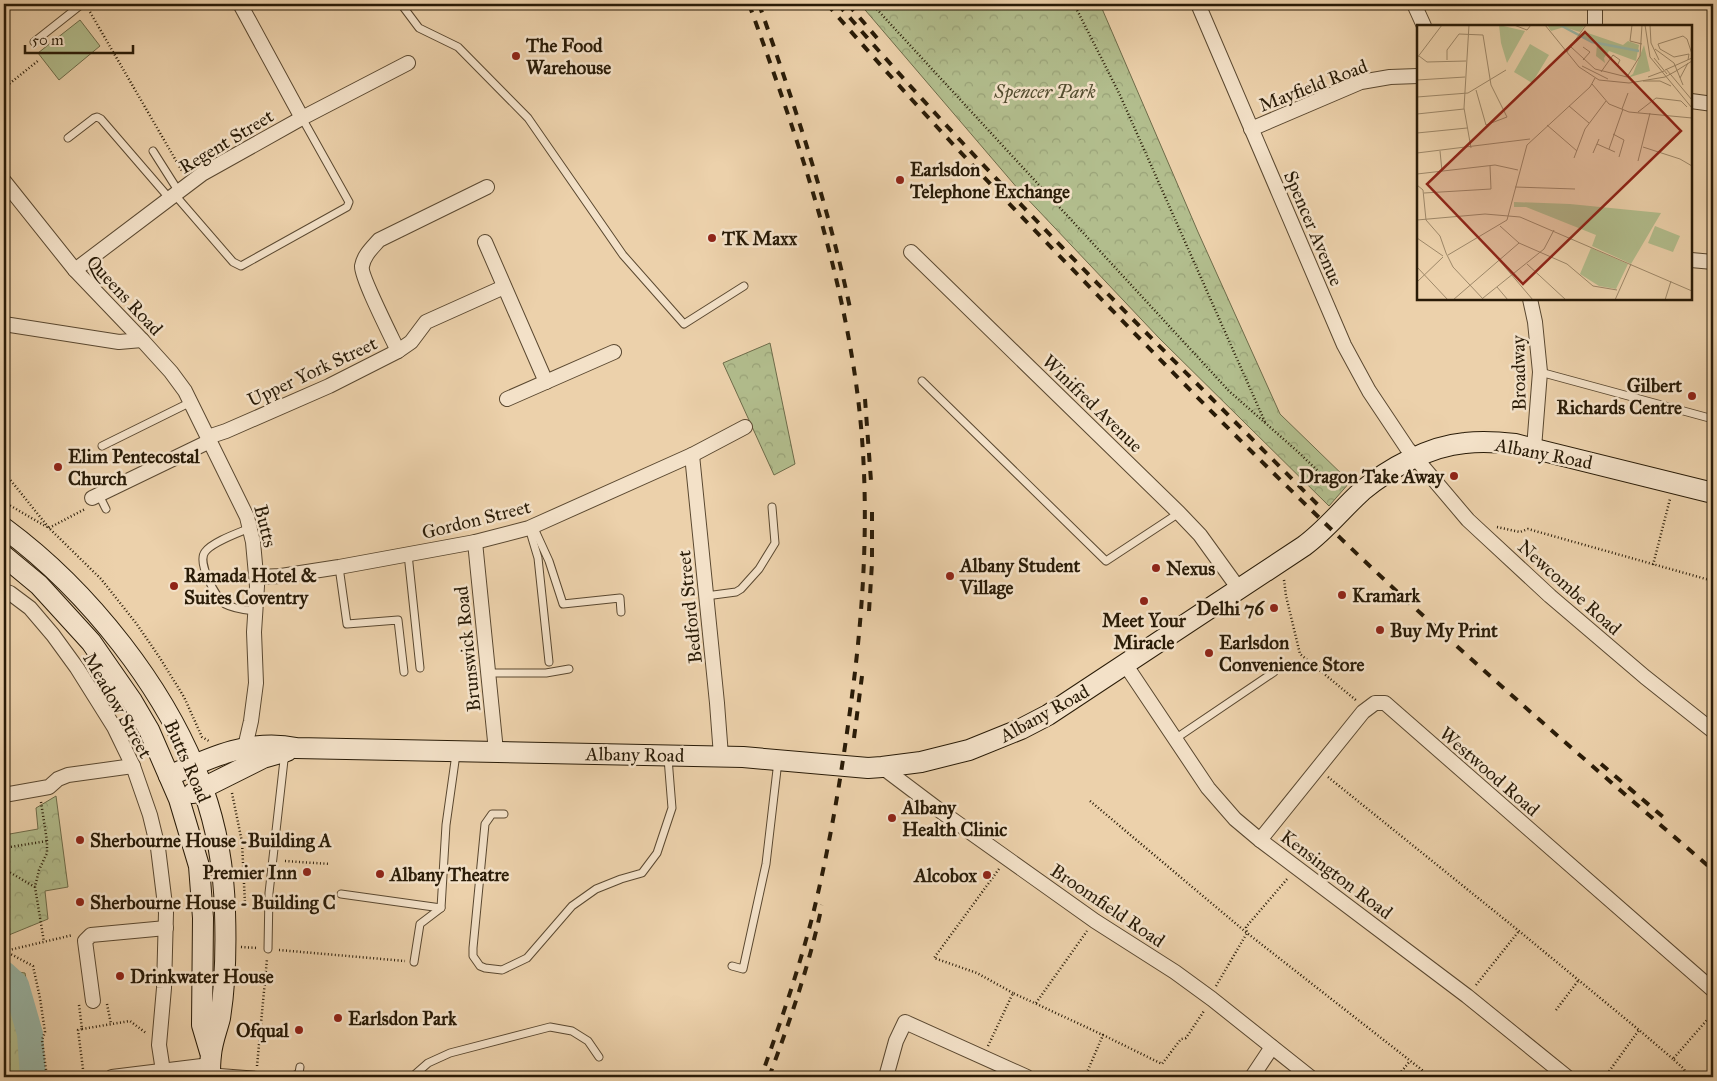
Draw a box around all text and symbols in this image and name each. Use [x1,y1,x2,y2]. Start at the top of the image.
scale bar [25,22,132,54]
inset map [1417,25,1692,300]
text: 50 m [32,31,64,49]
place label: The Food Warehouse [525,34,611,79]
marker: The Food Warehouse [510,50,522,62]
street label: Mayfield Road [1256,54,1371,117]
park label: Spencer Park [993,80,1096,104]
street label: Regent Street [175,104,278,179]
place label: Earlsdon Telephone Exchange [909,158,1070,204]
street label: Spencer Avenue [1279,167,1348,289]
marker: Earlsdon Telephone Exchange [894,174,906,186]
place label: TK Maxx [721,227,798,250]
marker: TK Maxx [706,232,718,244]
street label: Queens Road [82,251,168,341]
street label: Upper York Street [244,331,381,412]
street label: Broadway [1506,334,1531,411]
street label: Winifred Avenue [1038,350,1148,457]
place label: Gilbert Richards Centre [1557,374,1682,419]
marker: Gilbert Richards Centre [1686,390,1698,402]
street label: Albany Road [1492,433,1595,474]
place label: Elim Pentecostal Church [68,445,201,490]
marker: Elim Pentecostal Church [52,461,64,473]
place label: Dragon Take Away [1299,465,1445,489]
marker: Dragon Take Away [1448,470,1460,482]
street label: Gordon Street [419,495,533,544]
street label: Butts [249,502,282,550]
street label: Newcombe Road [1513,535,1626,640]
street label: Bedford Street [672,549,707,665]
place label: Albany Student Village [958,554,1081,600]
place label: Nexus [1166,557,1215,580]
marker: Nexus [1150,562,1162,574]
place label: Ramada Hotel & Suites Coventry [184,564,317,610]
marker: Albany Student Village [944,570,956,582]
marker: Ramada Hotel & Suites Coventry [168,580,180,592]
place label: Kramark [1352,584,1422,607]
street label: Brunswick Road [449,585,486,713]
marker: Kramark [1336,589,1348,601]
marker: Meet Your Miracle [1138,595,1150,607]
place label: Delhi 76 [1196,597,1265,620]
marker: Delhi 76 [1268,602,1280,614]
place label: Meet Your Miracle [1102,609,1187,654]
place label: Buy My Print [1390,619,1498,643]
marker: Buy My Print [1374,624,1386,636]
place label: Earlsdon Convenience Store [1219,631,1364,676]
marker: Earlsdon Convenience Store [1203,647,1215,659]
street label: Meadow Street [78,648,157,762]
street label: Albany Road [995,679,1093,748]
street label: Butts Road [159,716,216,806]
street label: Westwood Road [1435,722,1545,821]
street label: Albany Road [584,742,685,767]
place label: Albany Health Clinic [900,796,1007,841]
marker: Albany Health Clinic [886,812,898,824]
street label: Kensington Road [1276,825,1398,925]
place label: Sherbourne House -Building A [90,829,332,853]
marker: Sherbourne House -Building A [74,834,86,846]
street label: Broomfield Road [1046,859,1170,952]
place label: Premier Inn [202,861,298,884]
place label: Albany Theatre [388,863,509,887]
place label: Alcobox [912,864,978,887]
marker: Premier Inn [301,866,313,878]
marker: Albany Theatre [374,868,386,880]
marker: Alcobox [981,869,993,881]
place label: Sherbourne House - Building C [90,891,336,915]
marker: Sherbourne House - Building C [74,896,86,908]
place label: Drinkwater House [130,965,274,988]
marker: Drinkwater House [114,970,126,982]
place label: Earlsdon Park [348,1007,458,1030]
marker: Earlsdon Park [332,1012,344,1024]
place label: Ofqual [236,1019,290,1043]
marker: Ofqual [293,1024,305,1036]

